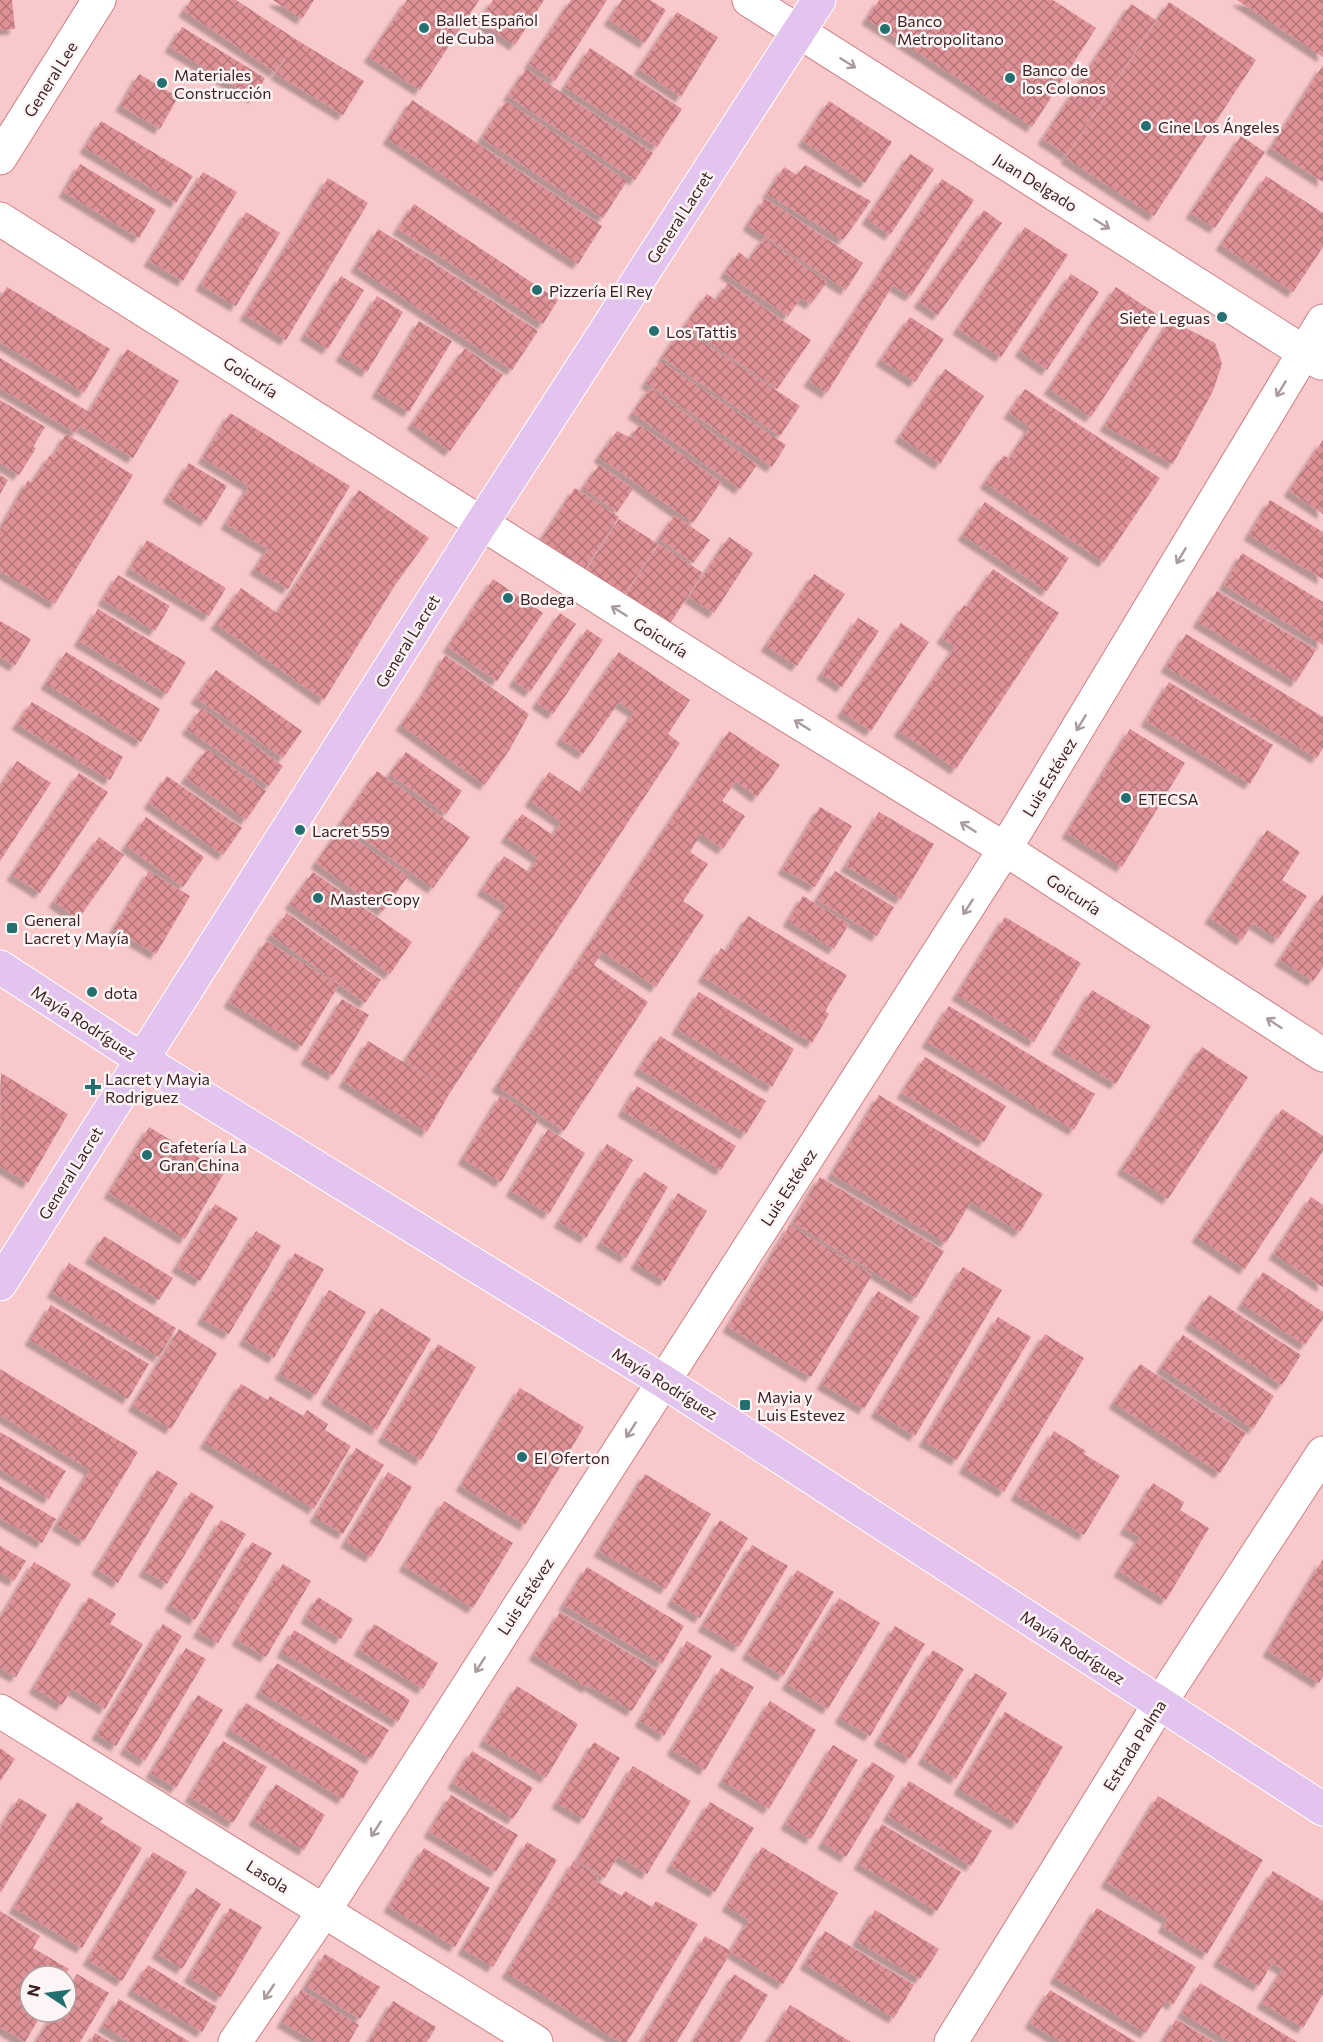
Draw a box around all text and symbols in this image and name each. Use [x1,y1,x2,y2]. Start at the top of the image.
place label: Ballet Español de Cuba [436,10,538,47]
place label: Banco Metropolitano [897,11,1004,48]
marker: Ballet Español de Cuba [417,21,431,35]
marker: Banco Metropolitano [878,22,892,36]
street label: General Lee [19,38,81,120]
one-way arrow [839,58,856,70]
place label: Banco de los Colonos [1022,60,1106,97]
place label: Materiales Construcción [174,65,271,102]
marker: Banco de los Colonos [1003,71,1017,85]
marker: Materiales Construcción [155,76,169,90]
place label: Cine Los Ángeles [1158,117,1280,136]
marker: Cine Los Ángeles [1139,119,1153,133]
street label: Juan Delgado [991,149,1081,215]
street label: General Lacret [642,167,716,267]
one-way arrow [1093,217,1110,230]
place label: Pizzería El Rey [549,281,653,300]
marker: Pizzería El Rey [530,283,544,297]
place label: Siete Leguas [1119,308,1210,327]
marker: Siete Leguas [1215,310,1229,324]
place label: Los Tattis [666,322,737,341]
marker: Los Tattis [647,324,661,338]
street label: Goicuría [220,352,282,402]
one-way arrow [1275,380,1287,397]
one-way arrow [1175,547,1187,564]
place label: Bodega [520,589,575,608]
street label: General Lacret [371,591,443,691]
marker: Bodega [501,591,515,605]
one-way arrow [611,604,628,616]
street label: Goicuría [630,613,692,661]
one-way arrow [1074,714,1086,731]
one-way arrow [794,718,811,730]
street label: Luis Estévez [1018,734,1080,820]
place label: ETECSA [1138,789,1199,808]
marker: ETECSA [1119,791,1133,805]
one-way arrow [960,820,977,832]
place label: Lacret 559 [312,821,390,840]
marker: Lacret 559 [293,823,307,837]
street label: Goicuría [1043,869,1105,919]
place label: MasterCopy [330,889,420,908]
marker: MasterCopy [311,891,325,905]
one-way arrow [962,899,974,915]
place label: General Lacret y Mayía [24,910,129,947]
marker: General Lacret y Mayía [5,921,19,935]
street label: Mayía Rodríguez [28,981,140,1063]
place label: dota [104,983,138,1002]
marker: dota [85,985,99,999]
one-way arrow [1266,1017,1283,1029]
place label: Lacret y Mayia Rodriguez [105,1069,210,1106]
marker: Lacret y Mayia Rodriguez [86,1080,100,1094]
street label: General Lacret [34,1123,106,1223]
place label: Cafetería La Gran China [159,1137,247,1174]
street label: Luis Estévez [756,1145,820,1229]
marker: Cafetería La Gran China [140,1148,154,1162]
street label: Mayía Rodríguez [609,1343,721,1423]
place label: Mayia y Luis Estevez [757,1387,845,1424]
marker: Mayia y Luis Estevez [738,1398,752,1412]
one-way arrow [625,1421,637,1438]
place label: El Oferton [534,1448,610,1467]
marker: El Oferton [515,1450,529,1464]
street label: Luis Estévez [493,1554,557,1638]
street label: Mayía Rodríguez [1017,1606,1129,1688]
one-way arrow [474,1656,487,1673]
street label: Estrada Palma [1099,1696,1169,1794]
one-way arrow [369,1820,381,1837]
street label: Lasola [243,1856,293,1896]
north arrow [18,1964,78,2024]
text: N [22,1983,44,1998]
one-way arrow [263,1983,275,2000]

